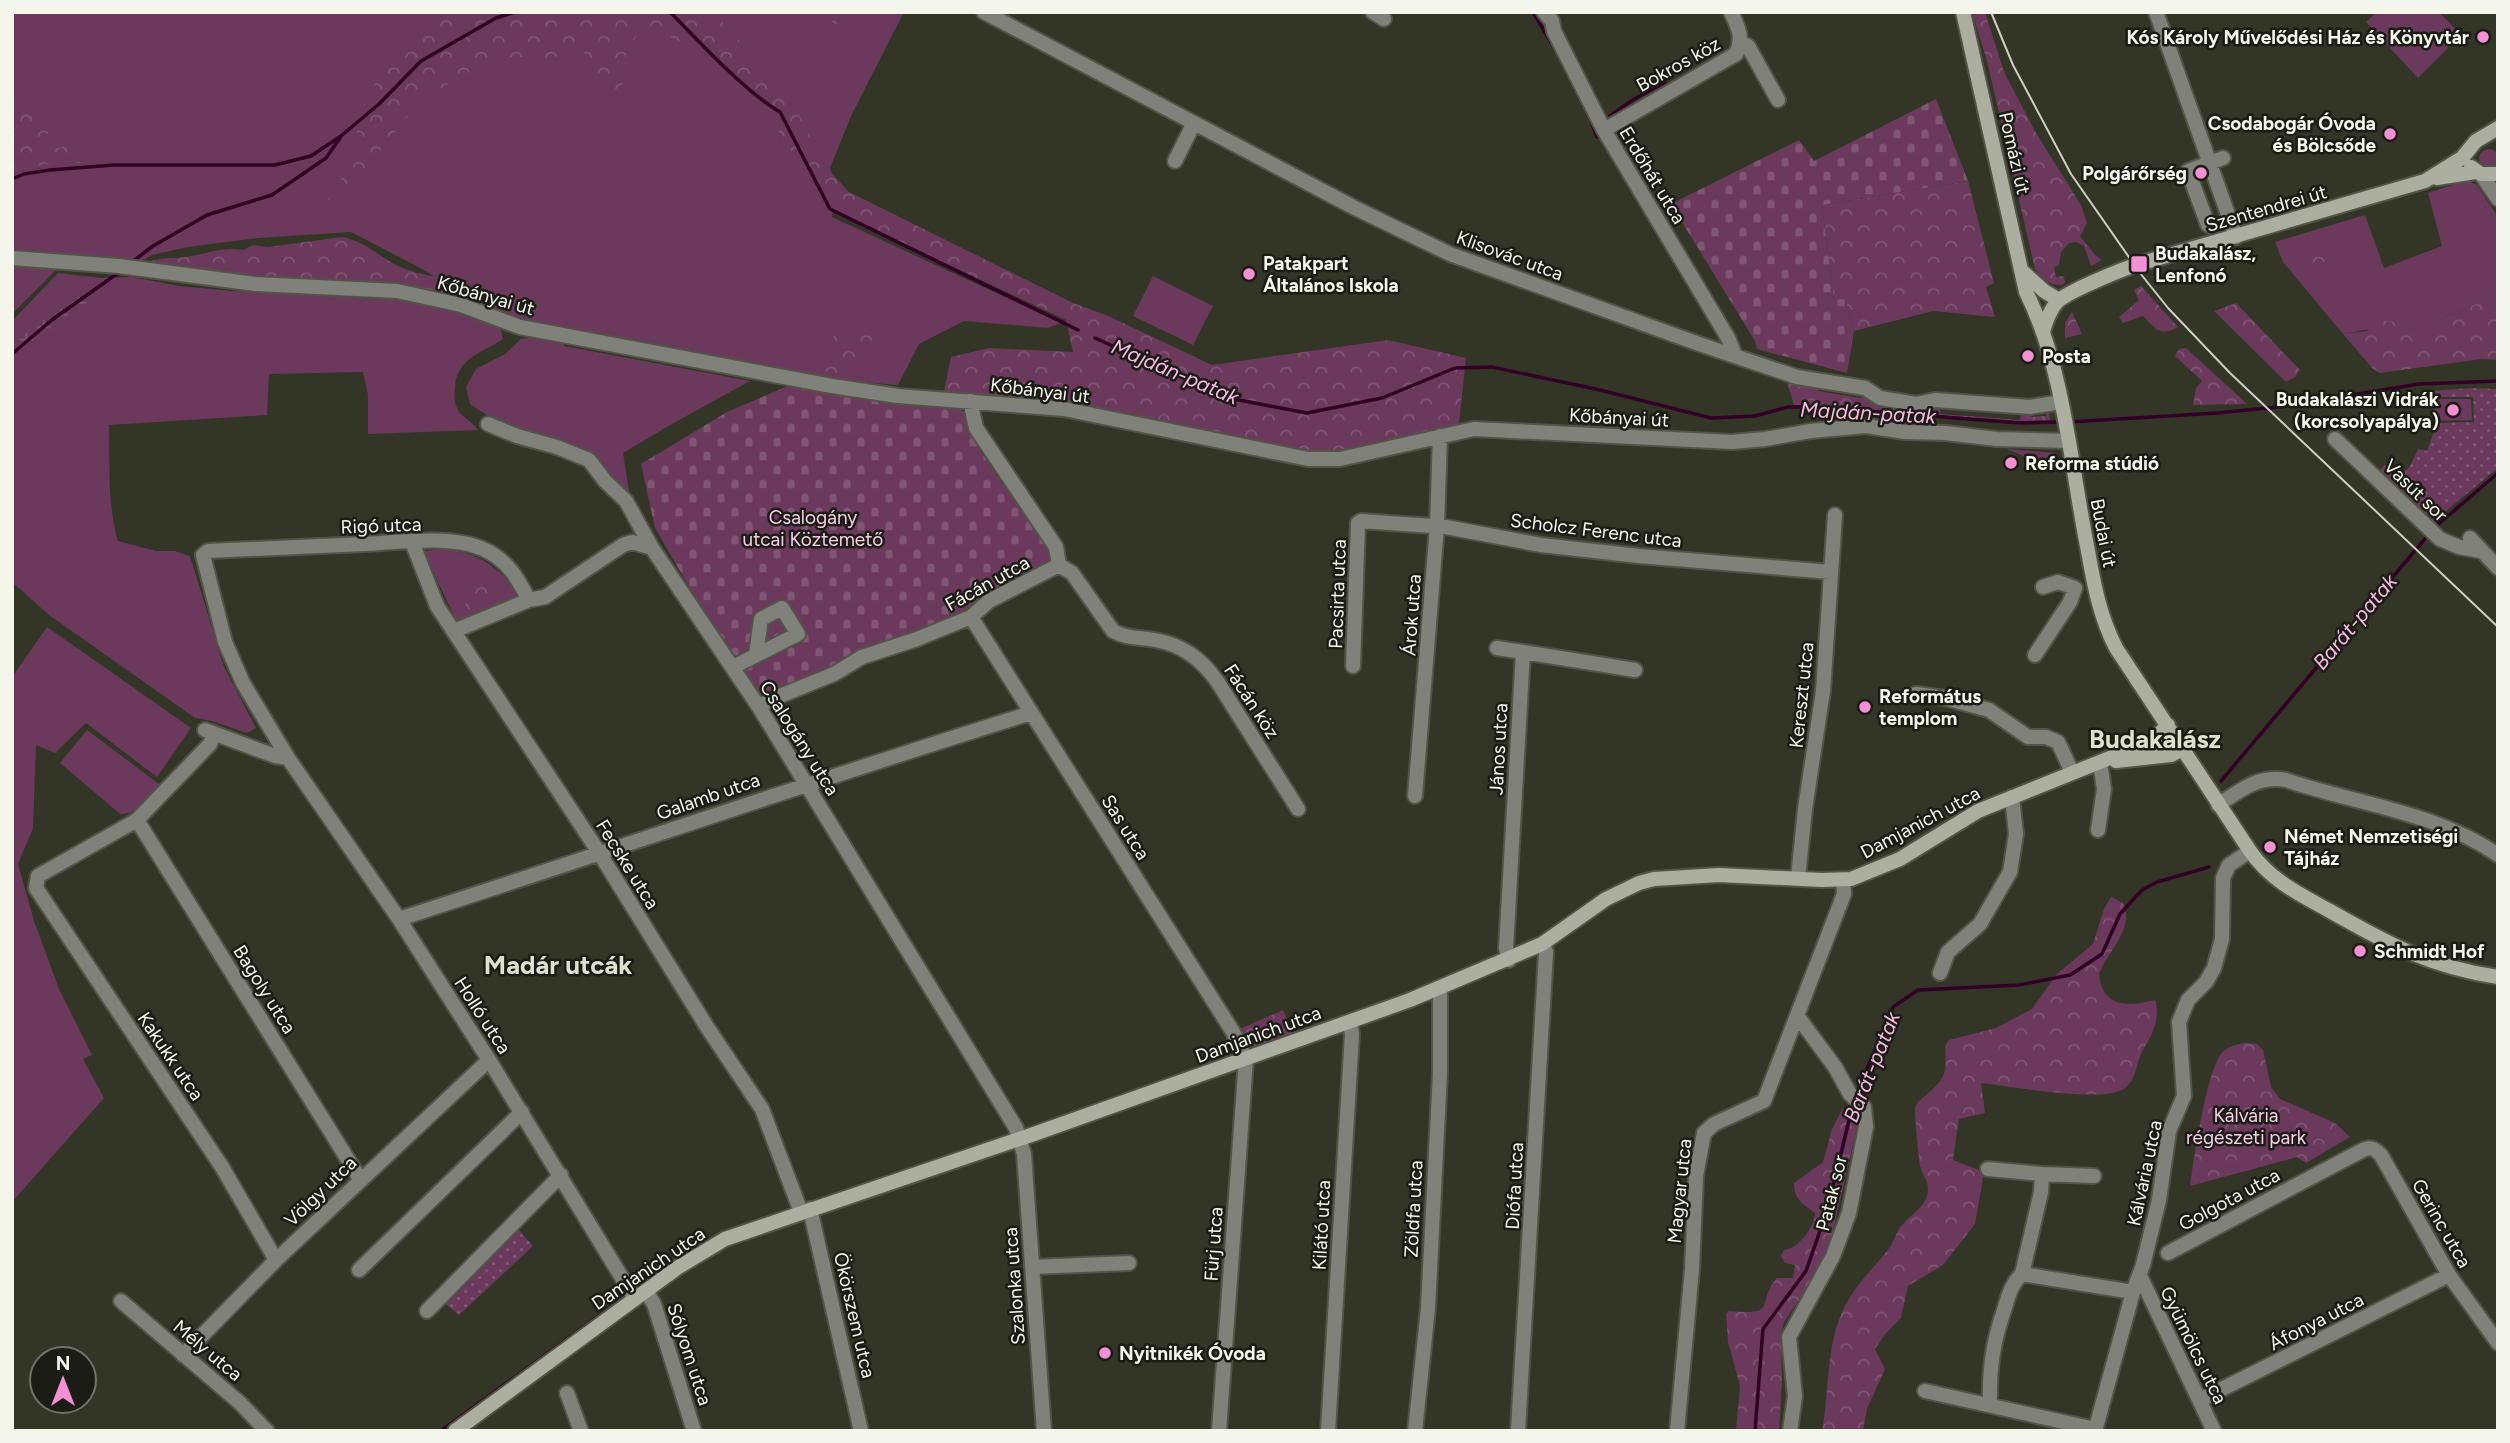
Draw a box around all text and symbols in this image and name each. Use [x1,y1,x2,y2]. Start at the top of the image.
place label: Kós Károly Művelődési Ház és Könyvtár [2127,26,2469,49]
marker: Kós Károly Művelődési Ház és Könyvtár [2475,29,2491,45]
street label: Bokros köz [1632,32,1724,97]
street label: Pomázi út [1994,110,2035,197]
place label: Csodabogár Óvoda és Bölcsőde [2208,112,2376,157]
street label: Erdőhát utca [1614,122,1691,228]
marker: Csodabogár Óvoda és Bölcsőde [2382,126,2398,142]
place label: Polgárőrség [2082,162,2187,185]
marker: Polgárőrség [2193,165,2209,181]
street label: Szentendrei út [2203,180,2329,237]
street label: Klisovác utca [1453,226,1566,285]
place label: Budakalász, Lenfonó [2155,242,2256,287]
place label: Patakpart Általános Iskola [1263,252,1399,297]
marker: Budakalász, Lenfonó [2129,254,2149,274]
marker: Patakpart Általános Iskola [1241,266,1257,282]
street label: Kőbányai út [435,271,537,320]
water label: Majdán-patak [1108,333,1243,410]
place label: Posta [2042,345,2091,368]
marker: Posta [2020,348,2036,364]
street label: Kőbányai út [989,373,1091,408]
place label: Budakalászi Vidrák (korcsolyapálya) [2276,388,2440,433]
water label: Majdán-patak [1799,396,1937,429]
marker: Budakalászi Vidrák (korcsolyapálya) [2445,402,2461,418]
street label: Kőbányai út [1568,403,1670,432]
place label: Reforma stúdió [2025,452,2159,475]
street label: Vasút sor [2379,454,2453,527]
marker: Reforma stúdió [2003,455,2019,471]
street label: Budai út [2086,497,2121,570]
park label: Csalogány utcai Köztemető [743,506,883,551]
street label: Scholcz Ferenc utca [1509,509,1683,552]
street label: Rigó utca [340,513,422,538]
street label: Pacsirta utca [1324,539,1351,649]
street label: Fácán utca [941,551,1033,616]
water label: Barát-patak [2307,568,2402,674]
street label: Árok utca [1397,573,1426,657]
street label: Kereszt utca [1785,641,1818,749]
street label: Fácán köz [1219,660,1284,743]
street label: Csalogány utca [755,677,844,800]
place label: Református templom [1879,685,1981,730]
marker: Református templom [1857,699,1873,715]
street label: János utca [1485,702,1512,796]
district label: Budakalász [2089,723,2221,755]
street label: Galamb utca [654,768,763,825]
street label: Damjanich utca [1857,781,1984,864]
street label: Sas utca [1097,790,1155,864]
street label: Fecske utca [591,815,664,913]
place label: Német Nemzetiségi Tájház [2284,825,2458,870]
marker: Német Nemzetiségi Tájház [2262,839,2278,855]
place label: Schmidt Hof [2374,940,2485,963]
street label: Bagoly utca [228,941,301,1038]
marker: Schmidt Hof [2352,943,2368,959]
district label: Madár utcák [484,949,632,981]
street label: Holló utca [449,972,516,1058]
street label: Damjanich utca [1192,1001,1324,1068]
water label: Barát-patak [1838,1007,1905,1126]
street label: Kakukk utca [133,1008,209,1105]
park label: Kálvária régészeti park [2186,1104,2307,1149]
street label: Kálvária utca [2122,1118,2167,1228]
street label: Magyar utca [1663,1138,1696,1245]
street label: Diófa utca [1501,1142,1528,1230]
street label: Völgy utca [280,1151,361,1231]
street label: Patak sor [1811,1152,1852,1234]
street label: Zöldfa utca [1399,1160,1428,1258]
street label: Golgota utca [2175,1163,2284,1236]
street label: Gerinc utca [2407,1175,2476,1272]
street label: Kilátó utca [1308,1179,1335,1271]
street label: Fürj utca [1199,1206,1228,1282]
street label: Damjanich utca [587,1222,709,1315]
street label: Szalonka utca [999,1227,1030,1345]
street label: Ökörszem utca [829,1250,880,1380]
street label: Gyümölcs utca [2155,1283,2232,1408]
street label: Áfonya utca [2265,1288,2367,1355]
street label: Sólyom utca [662,1300,717,1408]
street label: Mély utca [168,1315,247,1386]
place label: Nyitnikék Óvoda [1119,1342,1266,1365]
north arrow [28,1345,98,1415]
marker: Nyitnikék Óvoda [1097,1345,1113,1361]
text: N [56,1352,70,1375]

